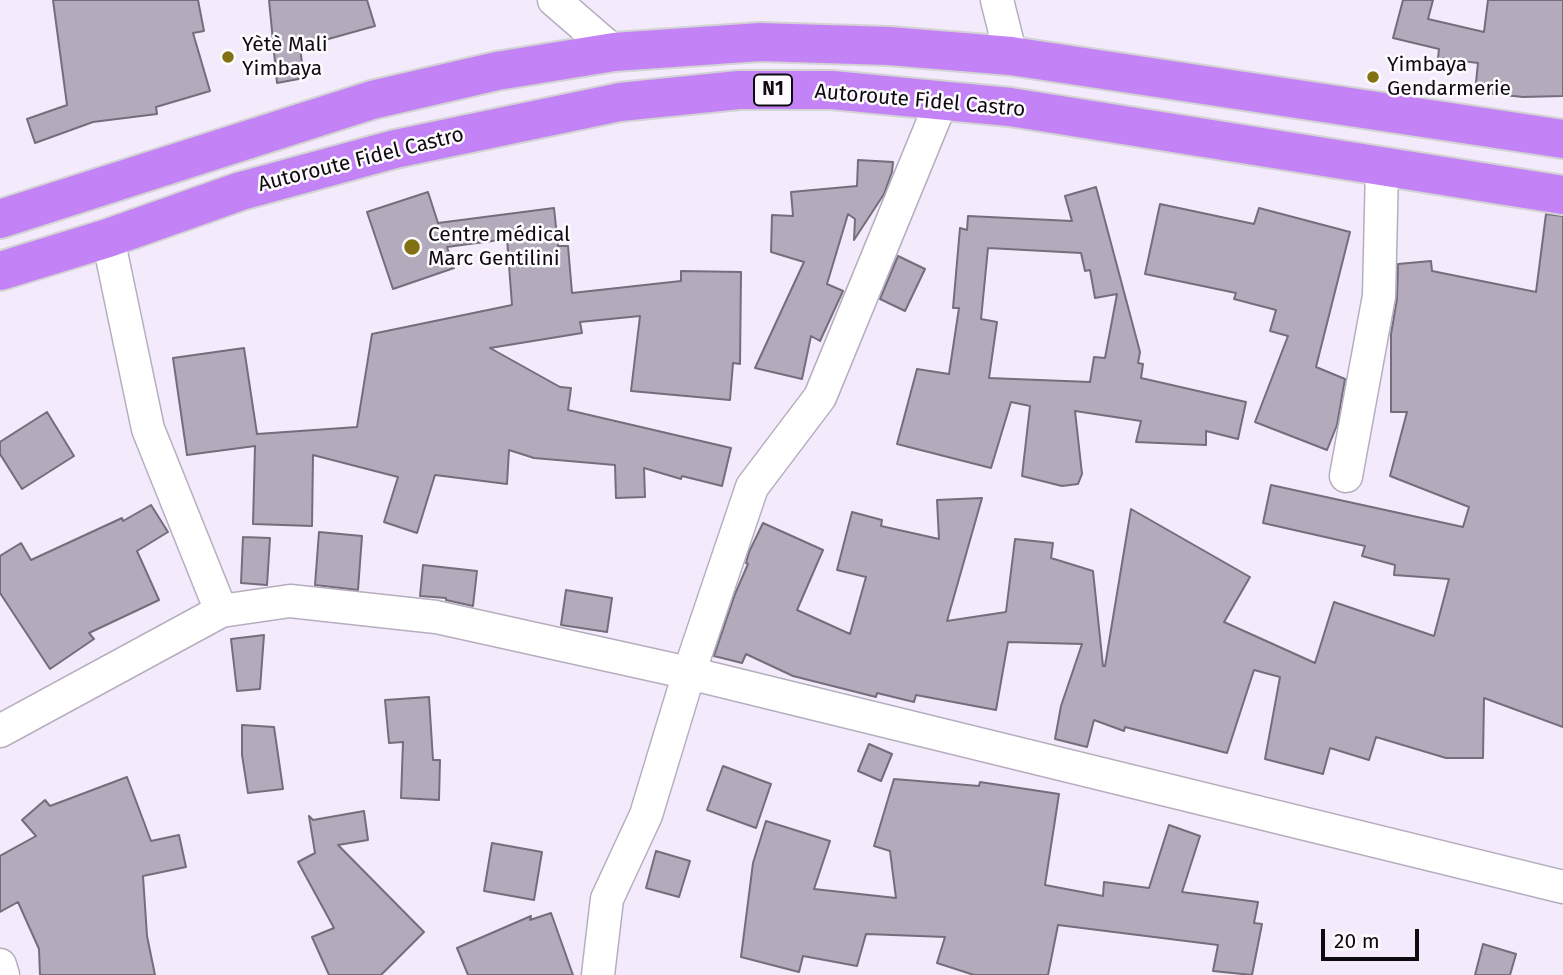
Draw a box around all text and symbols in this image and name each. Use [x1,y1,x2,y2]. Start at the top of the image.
place label: Yètè Mali Yimbaya [242,32,328,82]
marker: Yètè Mali Yimbaya [220,49,236,65]
place label: Yimbaya Gendarmerie [1387,52,1511,102]
marker: Yimbaya Gendarmerie [1365,69,1381,85]
road number: N1 [754,74,792,106]
street label: Autoroute Fidel Castro [814,79,1026,123]
street label: Autoroute Fidel Castro [256,122,466,198]
place label: Centre médical Marc Gentilini [428,222,570,272]
marker: Centre médical Marc Gentilini [402,237,422,257]
scale bar [1325,916,1423,960]
text: 20 m [1334,928,1380,954]

